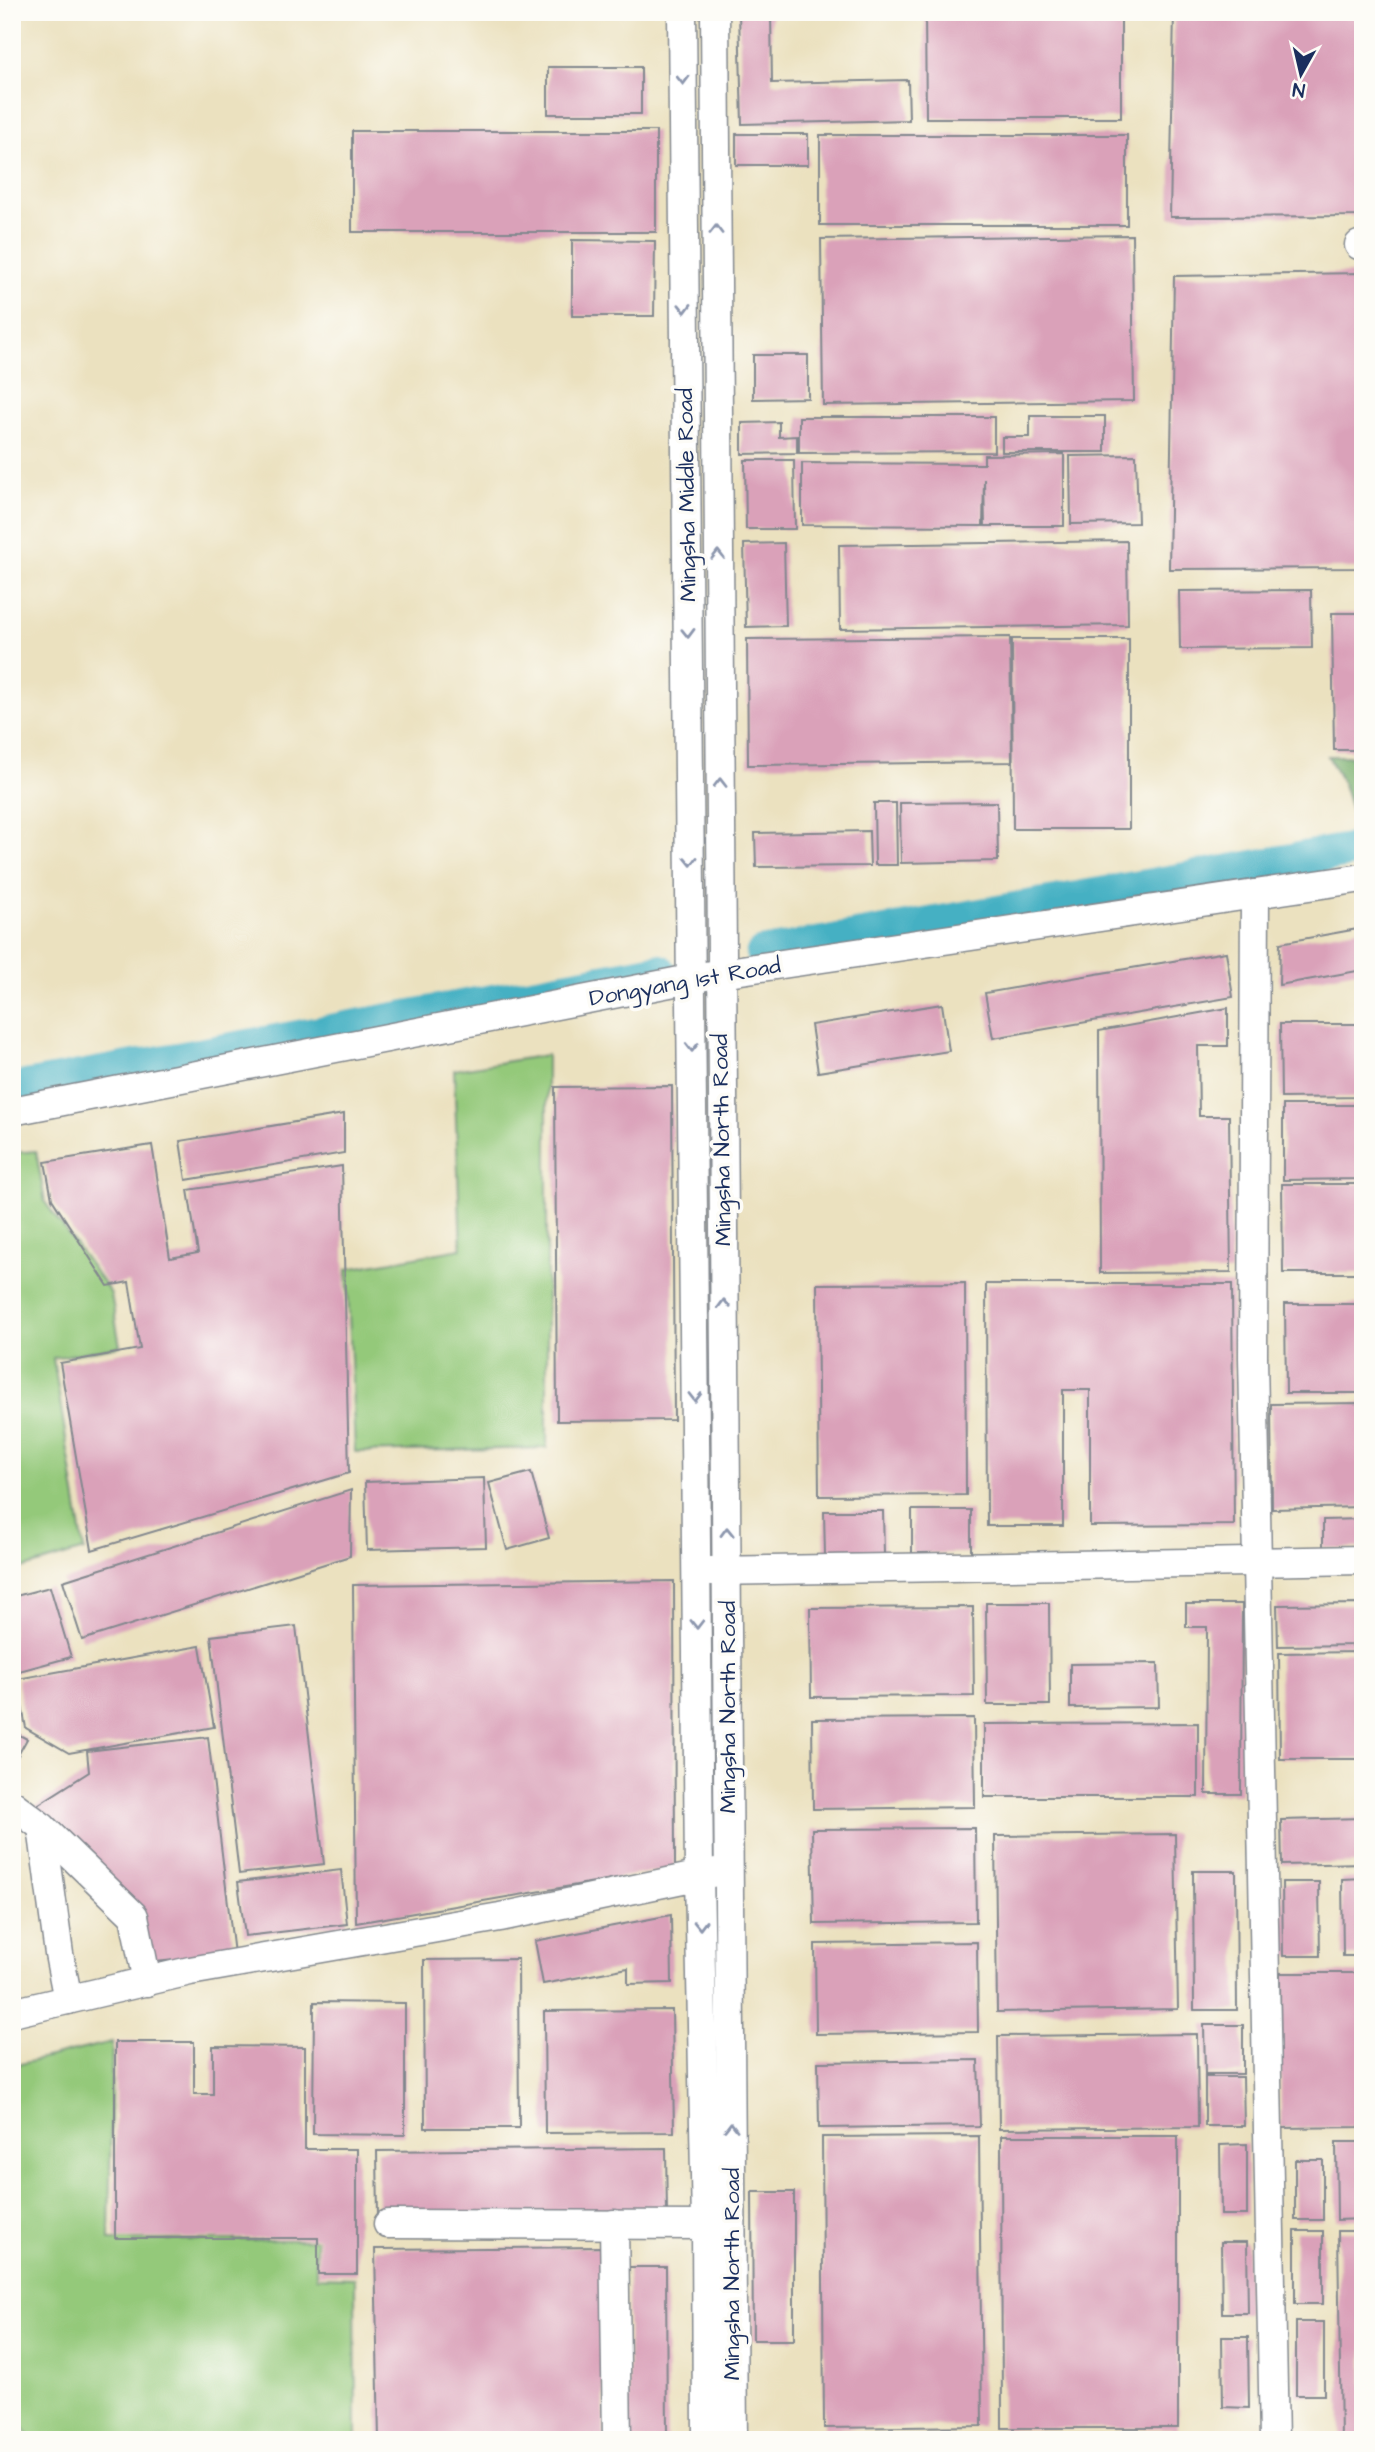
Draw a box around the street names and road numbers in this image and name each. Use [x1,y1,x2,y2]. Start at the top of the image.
street label: Mingsha Middle Road [669,388,706,602]
street label: Dongyang 1st Road [587,949,784,1016]
street label: Mingsha North Road [704,1033,741,1247]
street label: Mingsha North Road [712,1601,745,1813]
street label: Mingsha North Road [716,2168,749,2380]

